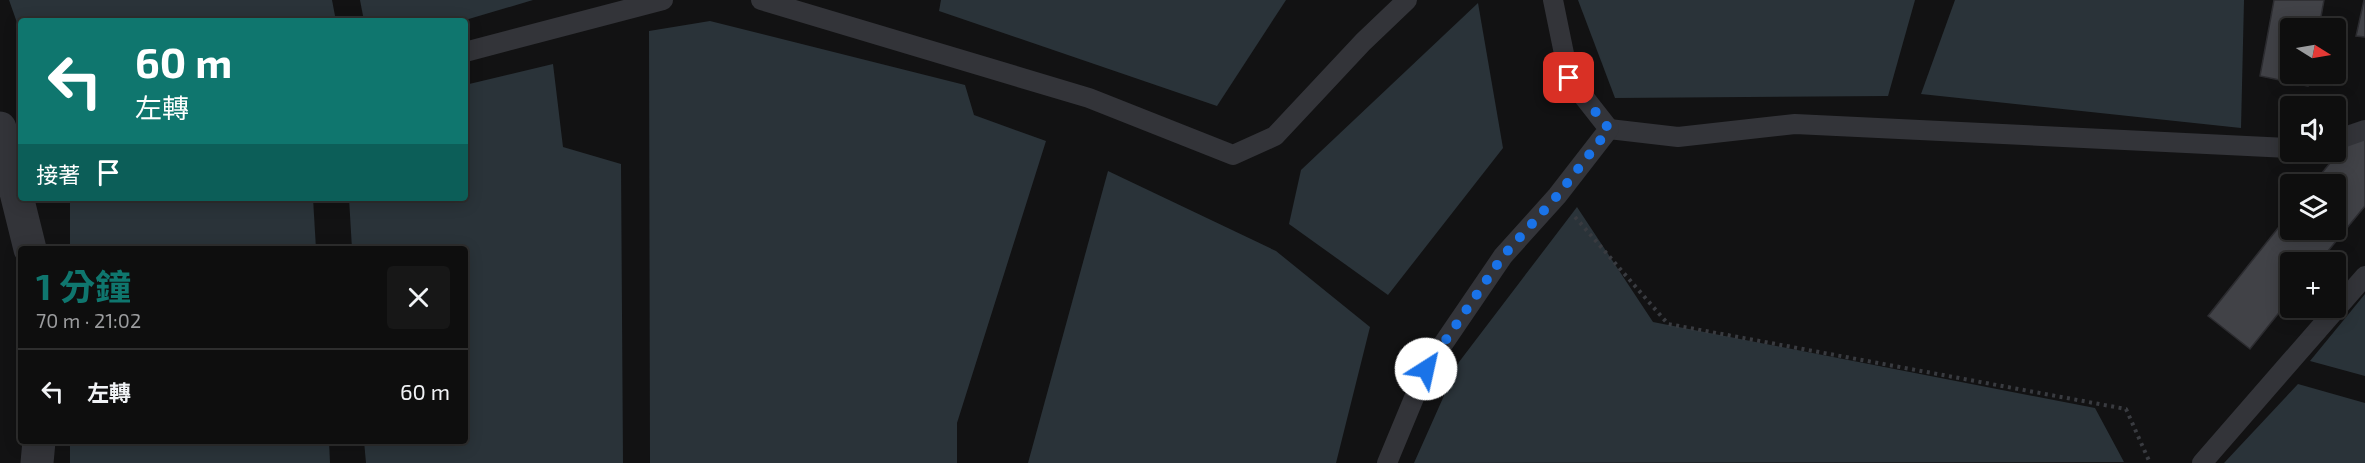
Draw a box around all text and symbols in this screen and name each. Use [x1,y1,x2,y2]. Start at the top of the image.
north arrow [2280,18,2346,84]
map controls [2280,18,2346,318]
text: 60 m [135,36,232,86]
icon: left [36,42,114,120]
pin [1543,52,1594,103]
icon: arrive [1552,61,1585,94]
text: 左轉 [135,91,189,123]
button: sound [2280,96,2346,162]
icon: arrive [92,156,125,189]
text: 接著 [36,161,80,187]
button: layers [2280,174,2346,240]
button: + [2280,252,2346,318]
text: 1 分鐘 [36,264,131,307]
button: close [387,266,450,329]
text: 70 m · 21:02 [36,308,141,332]
position arrow [1394,337,1458,401]
icon: left [36,375,69,408]
text: 60 m [400,378,450,404]
text: 左轉 [87,379,131,405]

